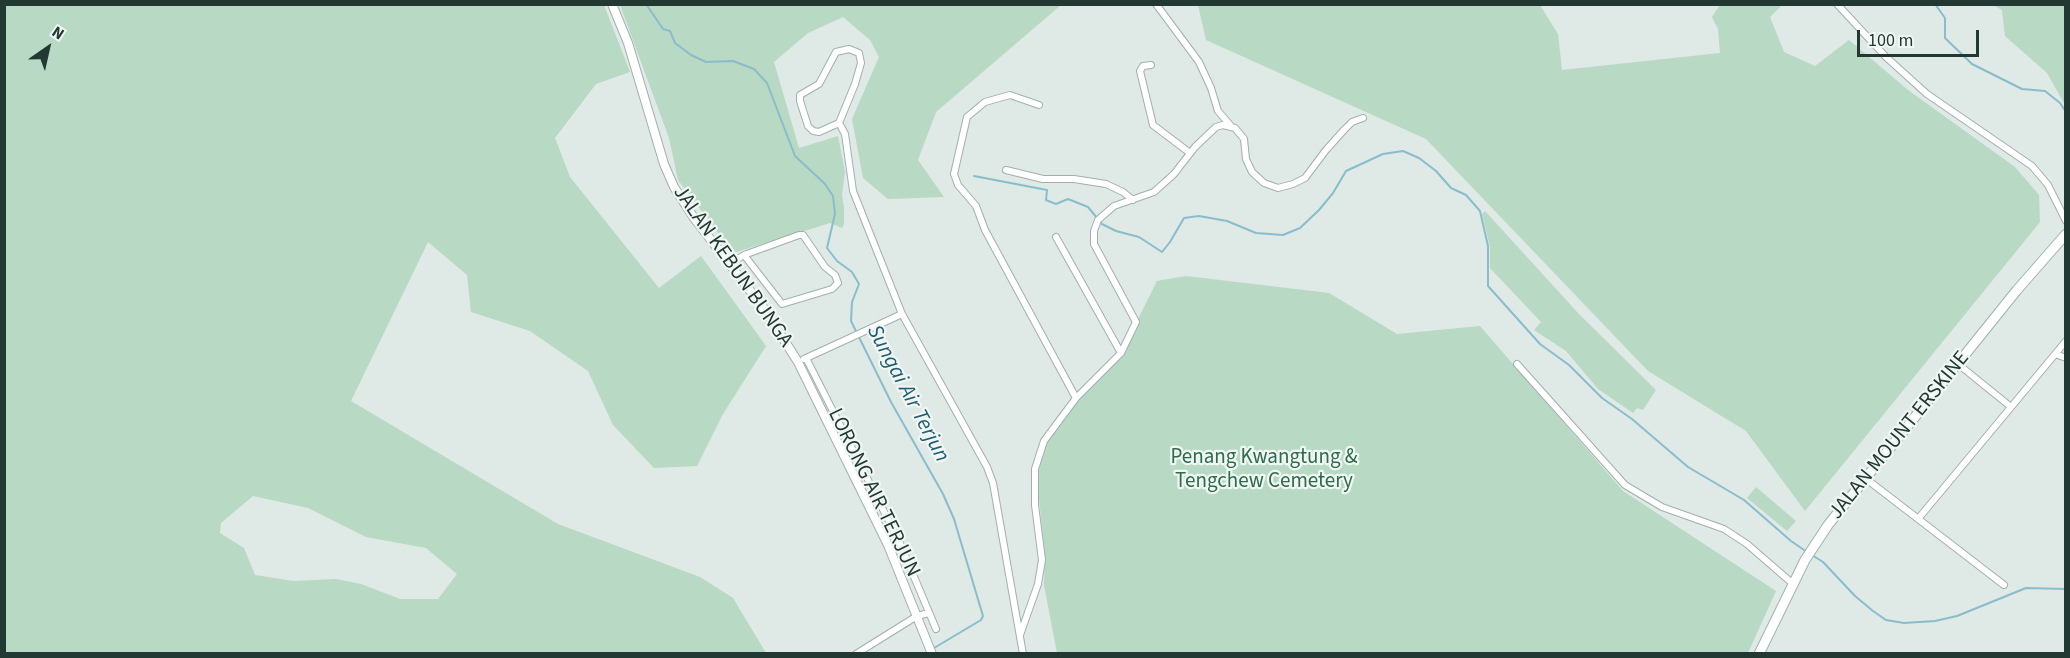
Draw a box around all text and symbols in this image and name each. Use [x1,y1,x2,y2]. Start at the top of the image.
north arrow [18,18,78,78]
scale bar [1860,18,1982,56]
text: N [47,21,69,45]
text: 100 m [1868,28,1913,53]
street label: JALAN KEBUN BUNGA [667,181,797,353]
water label: Sungai Air Terjun [860,321,954,467]
street label: JALAN MOUNT ERSKINE [1824,347,1976,525]
street label: LORONG AIR TERJUN [821,405,925,581]
park label: Penang Kwangtung & Tengchew Cemetery [1170,445,1358,495]

